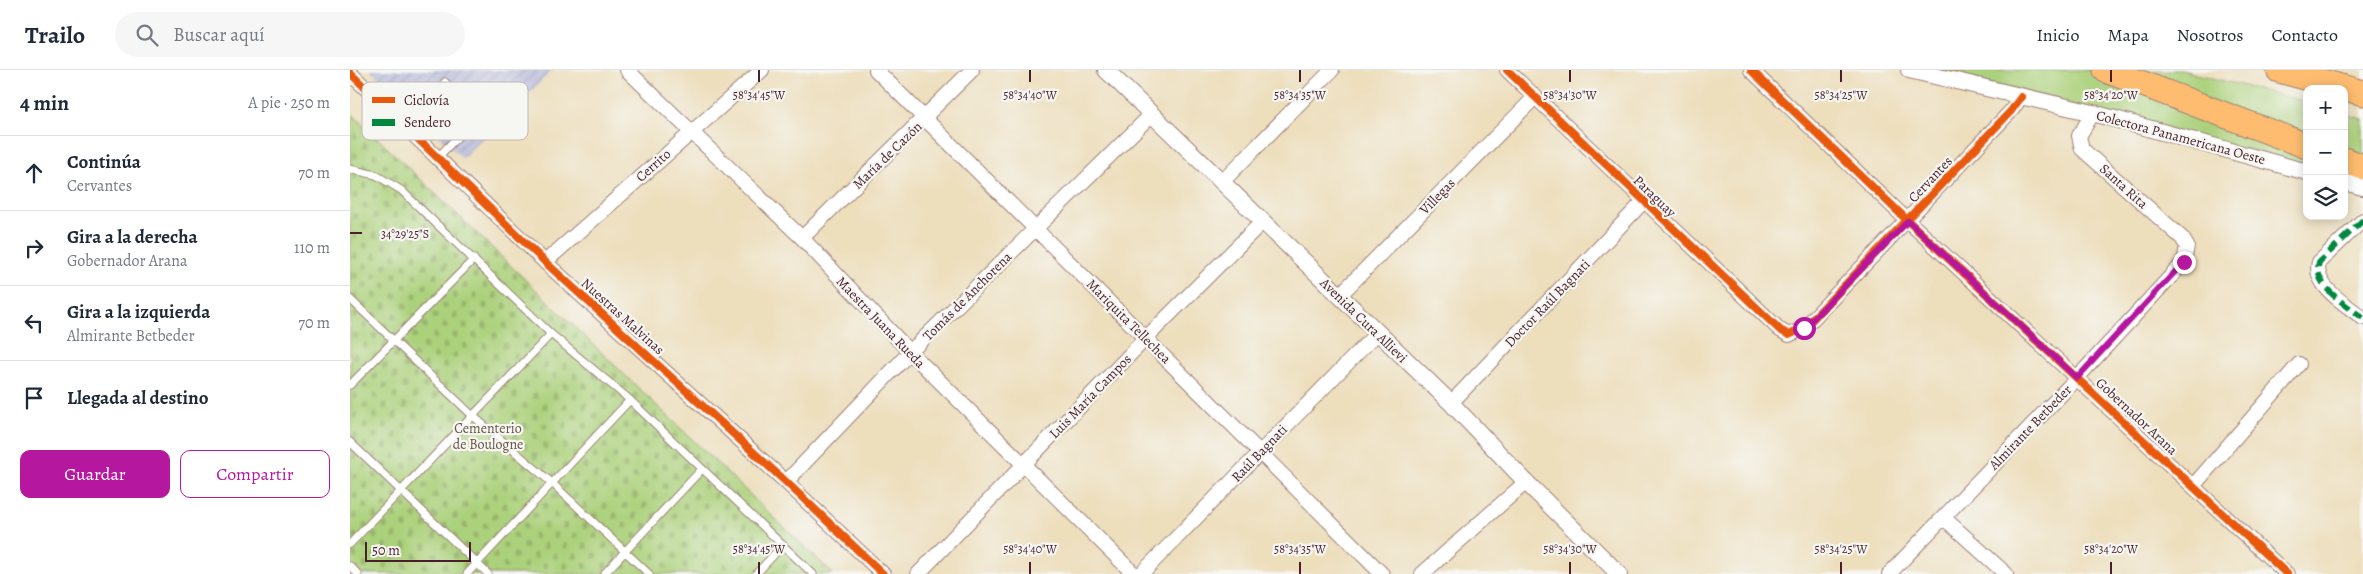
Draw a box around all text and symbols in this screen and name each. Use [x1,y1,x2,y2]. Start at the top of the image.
search box [115,12,465,57]
text: Trailo [25,19,85,51]
icon: search [133,21,161,49]
text: Buscar aquí [173,22,265,48]
text: Inicio [2036,23,2079,47]
text: Mapa [2107,23,2149,47]
text: Nosotros [2177,23,2243,47]
text: Contacto [2271,23,2338,47]
legend [362,82,528,140]
map controls [2303,85,2348,220]
button: + [2303,85,2348,130]
text: 58°34'45"W [733,87,786,103]
text: 58°34'40"W [1003,87,1058,103]
text: 58°34'35"W [1274,87,1327,103]
text: 58°34'30"W [1543,87,1597,103]
text: 58°34'25"W [1815,87,1868,103]
text: 58°34'20"W [2084,87,2139,103]
text: 4 min [20,89,69,117]
text: Ciclovía [404,91,450,110]
text: A pie · 250 m [248,92,330,114]
street label: Colectora Panamericana Oeste [2094,106,2268,169]
text: Sendero [404,113,451,132]
street label: María de Cazón [848,117,926,193]
button: − [2303,130,2348,175]
street label: Cerrito [632,145,675,186]
text: Continúa [67,149,141,175]
street label: Cervantes [1904,152,1957,207]
icon: ahead [20,159,48,187]
street label: Santa Rita [2095,160,2152,213]
text: 70 m [298,162,330,184]
street label: Paraguay [1629,171,1681,222]
street label: Villegas [1415,174,1459,219]
text: Cervantes [67,175,132,197]
button: layers [2303,175,2348,220]
text: Gira a la derecha [67,224,198,250]
text: 34°29'25"S [381,226,429,242]
icon: right [20,234,48,262]
text: 110 m [294,237,330,259]
street label: Tomás de Anchorena [919,247,1016,345]
text: Gobernador Arana [67,250,188,272]
route end [2173,251,2196,274]
street label: Doctor Raúl Bagnati [1500,255,1594,352]
street label: Maestra Juana Rueda [832,272,930,373]
street label: Avenida Cura Allievi [1315,273,1412,367]
street label: Nuestras Malvinas [577,274,668,359]
street label: Mariquita Tellechea [1082,275,1176,368]
text: Gira a la izquierda [67,299,210,325]
icon: left [20,309,48,337]
text: 70 m [298,312,330,334]
route start [1793,317,1816,340]
text: Almirante Betbeder [67,325,195,347]
street label: Luis María Campos [1045,350,1136,443]
street label: Gobernador Arana [2092,373,2182,460]
street label: Almirante Betbeder [1984,380,2076,475]
icon: arrive [20,384,48,412]
text: Llegada al destino [67,385,209,411]
park label: Cementerio de Boulogne [453,419,523,454]
street label: Raúl Bagnati [1227,420,1292,486]
button: Guardar [20,450,170,498]
button: Compartir [180,450,330,498]
scale bar [365,539,471,562]
text: 50 m [372,541,400,560]
text: 58°34'45"W [733,541,786,557]
text: 58°34'40"W [1003,541,1058,557]
text: 58°34'35"W [1274,541,1327,557]
text: 58°34'30"W [1543,541,1597,557]
text: 58°34'25"W [1815,541,1868,557]
text: 58°34'20"W [2084,541,2139,557]

